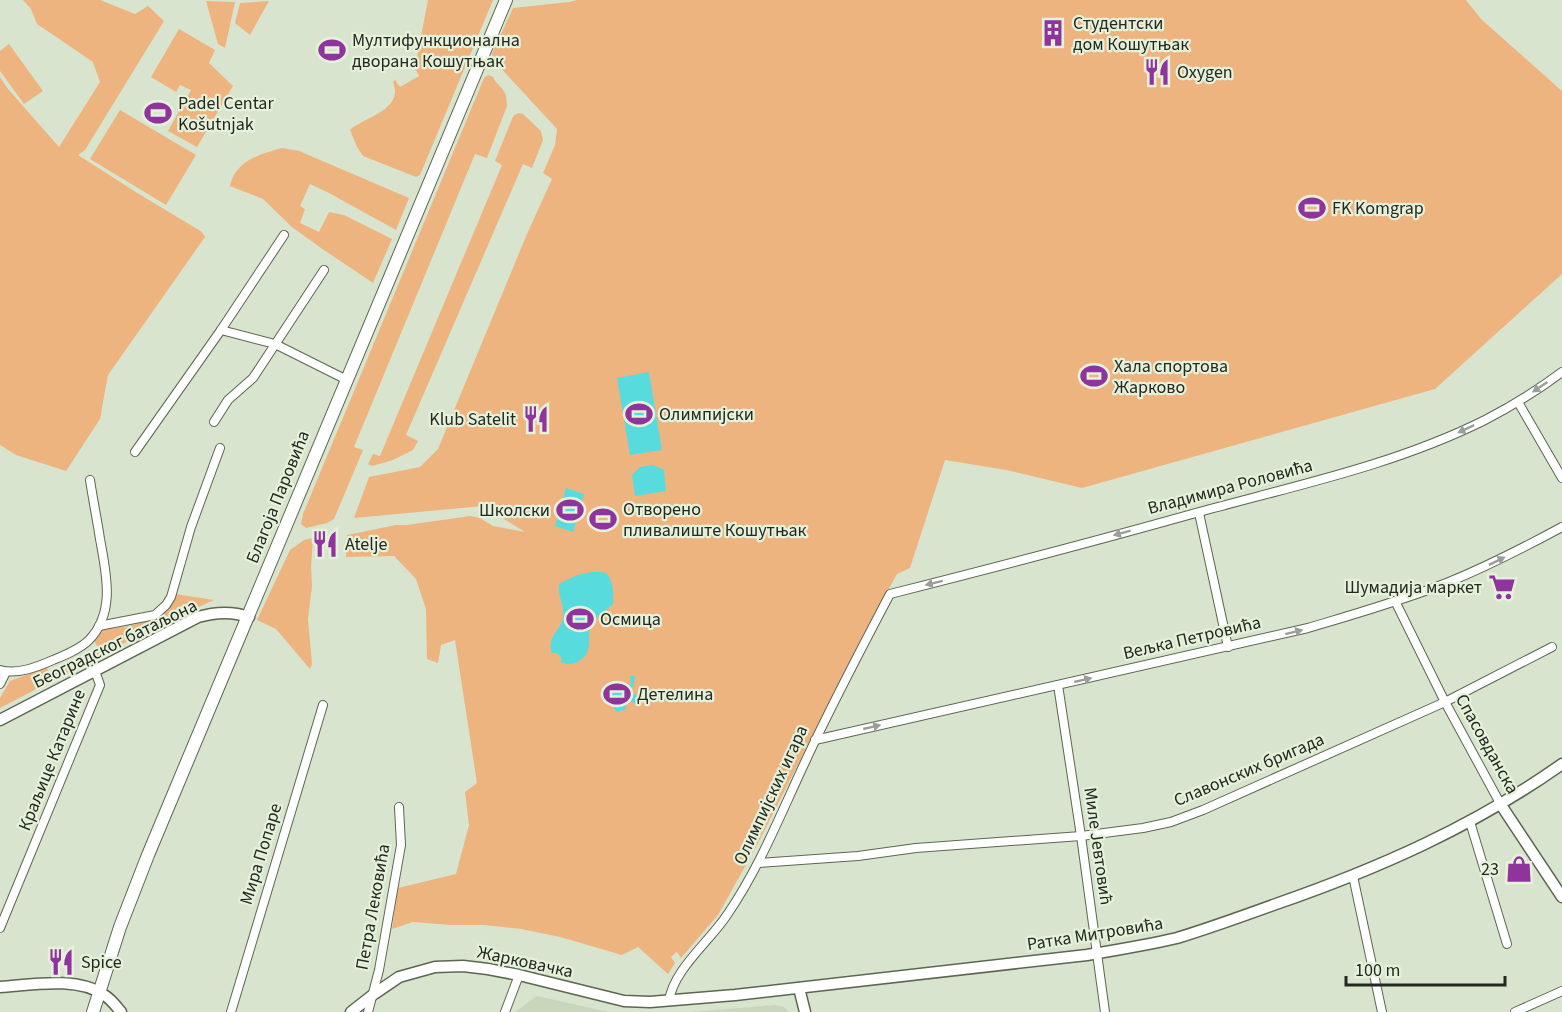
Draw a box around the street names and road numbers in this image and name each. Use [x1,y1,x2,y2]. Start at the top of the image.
street label: Благоја Паровића [240,427,316,567]
street label: Владимира Роловића [1145,453,1315,521]
street label: Београдског батаљона [29,593,201,695]
street label: Вељка Петровића [1121,610,1263,666]
street label: Краљице Катарине [12,685,92,835]
street label: Спасовданска [1449,689,1525,799]
street label: Олимпијских игара [728,721,814,869]
street label: Славонских бригада [1170,727,1328,813]
street label: Миле Јевтовић [1077,786,1119,906]
street label: Мира Попаре [234,800,288,908]
street label: Петра Лековића [350,842,396,972]
street label: Ратка Митровића [1025,911,1165,957]
street label: Жарковачка [475,940,575,984]

